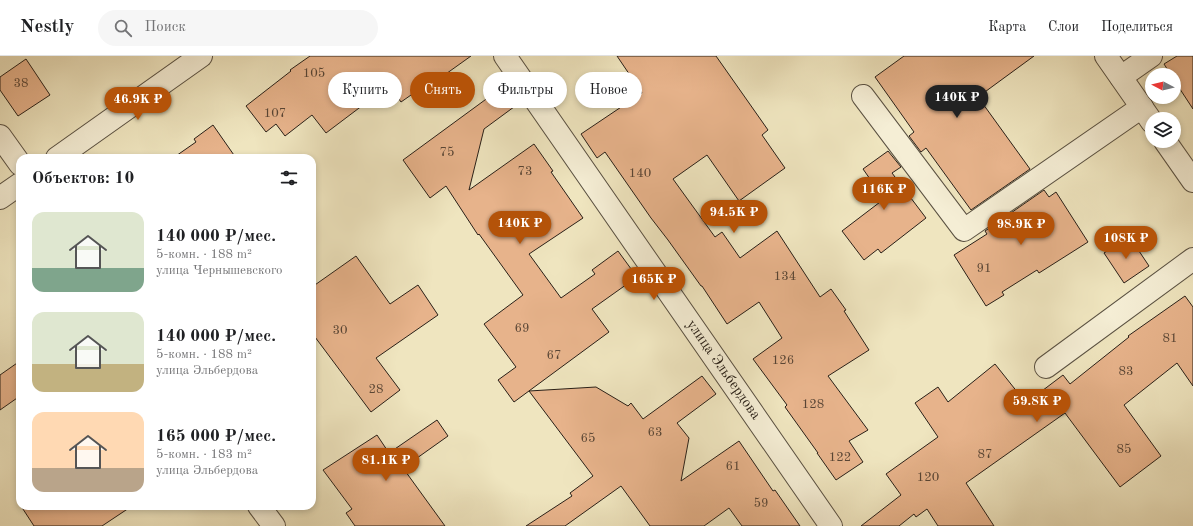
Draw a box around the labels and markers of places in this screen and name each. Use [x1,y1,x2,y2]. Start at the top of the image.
pin: 140K ₽ [924,85,990,119]
pin: 46.9K ₽ [101,87,175,121]
pin: 116K ₽ [851,177,917,211]
pin: 94.5K ₽ [697,200,771,234]
pin: 140K ₽ [487,211,553,245]
pin: 98.9K ₽ [984,212,1058,246]
pin: 108K ₽ [1093,226,1159,260]
pin: 165K ₽ [621,267,687,301]
pin: 59.8K ₽ [1000,389,1074,423]
pin: 81.1K ₽ [349,448,423,482]

